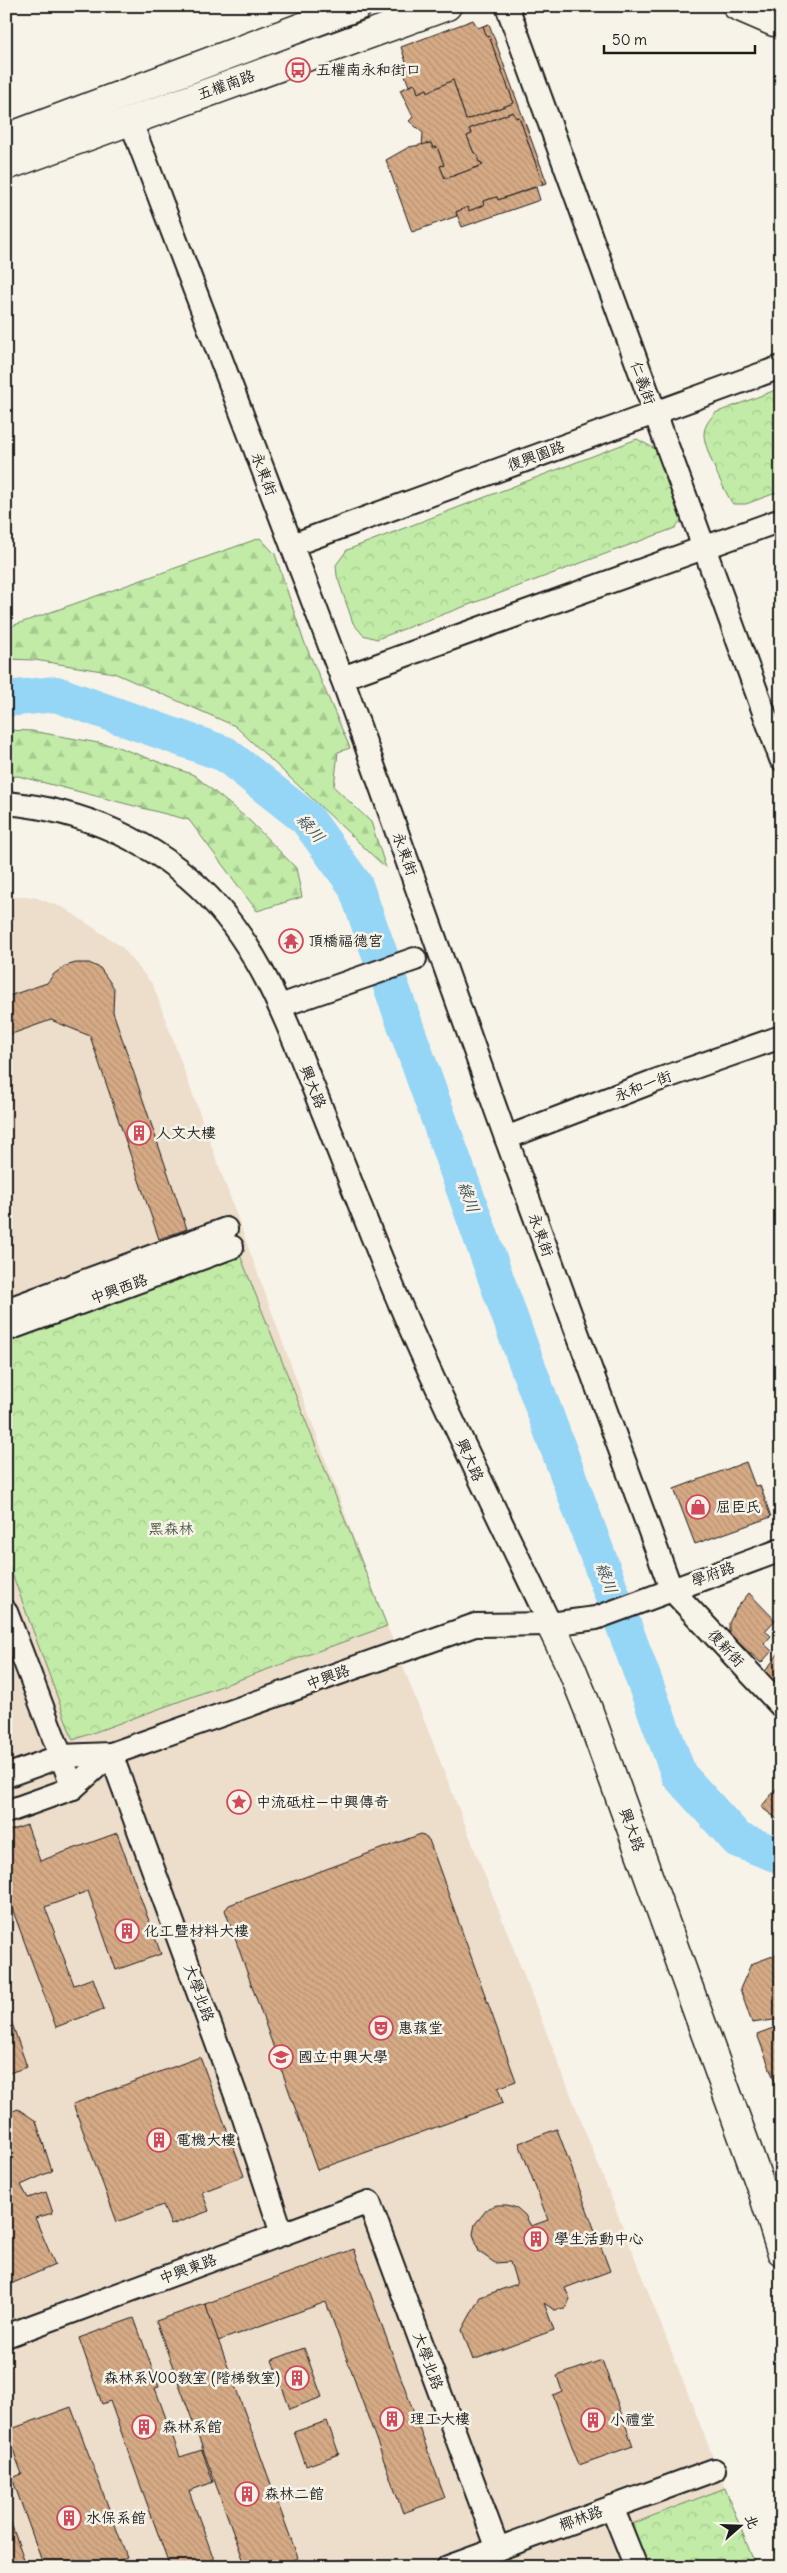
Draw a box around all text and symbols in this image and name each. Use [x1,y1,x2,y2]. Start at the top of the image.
scale bar [604,22,756,54]
text: 50 m [612,30,647,49]
bus stop icon: 五權南永和街口 [285,57,311,83]
place label: 五權南永和街口 [316,60,421,79]
street label: 五權南路 [194,65,257,104]
street label: 仁義街 [627,358,660,407]
street label: 復興園路 [504,436,567,475]
street label: 永東街 [248,449,281,498]
water label: 綠川 [293,809,330,847]
street label: 永東街 [389,829,422,878]
temple icon: 頂橋福德宮 [278,928,304,954]
place label: 頂橋福德宮 [308,931,383,950]
street label: 興大路 [296,1062,331,1111]
street label: 永和一街 [611,1066,674,1105]
building icon: 人文大樓 [126,1120,152,1146]
place label: 人文大樓 [156,1123,216,1142]
water label: 綠川 [454,1179,484,1216]
street label: 永東街 [525,1210,558,1259]
street label: 中興西路 [87,1269,150,1308]
street label: 興大路 [453,1435,488,1484]
shop icon: 屈臣氏 [685,1494,711,1520]
place label: 屈臣氏 [716,1497,761,1516]
park label: 黑森林 [148,1519,194,1538]
street label: 學府路 [688,1557,737,1590]
water label: 綠川 [592,1560,622,1597]
street label: 復新街 [704,1625,749,1671]
street label: 中興路 [303,1660,352,1693]
place icon: 中流砥柱—中興傳奇 [226,1789,252,1815]
place label: 中流砥柱—中興傳奇 [256,1792,389,1811]
street label: 興大路 [616,1805,649,1854]
building icon: 化工暨材料大樓 [114,1918,140,1944]
place label: 化工暨材料大樓 [144,1921,249,1940]
street label: 大學北路 [180,1961,219,2024]
theatre icon: 惠蓀堂 [368,2015,394,2041]
place label: 惠蓀堂 [398,2018,443,2037]
school or university icon: 國立中興大學 [268,2044,294,2070]
place label: 國立中興大學 [298,2047,388,2066]
building icon: 電機大樓 [146,2127,172,2153]
place label: 電機大樓 [176,2130,236,2149]
building icon: 學生活動中心 [523,2226,549,2252]
place label: 學生活動中心 [554,2229,644,2248]
street label: 中興東路 [156,2249,219,2288]
street label: 大學北路 [409,2329,448,2392]
building icon: 森林系V00教室 (階梯教室) [284,2365,310,2391]
place label: 森林系V00教室 (階梯教室) [103,2368,280,2387]
building icon: 理工大樓 [379,2406,405,2432]
building icon: 小禮堂 [580,2407,606,2433]
place label: 理工大樓 [410,2409,470,2428]
place label: 小禮堂 [610,2410,655,2429]
building icon: 森林系館 [131,2414,157,2440]
place label: 森林系館 [162,2417,222,2436]
building icon: 森林二館 [234,2481,260,2507]
place label: 森林二館 [264,2484,324,2503]
north arrow [714,2500,764,2550]
street label: 椰林路 [556,2501,605,2534]
building icon: 水保系館 [56,2505,82,2531]
place label: 水保系館 [86,2508,146,2527]
text: 北 [741,2512,763,2531]

